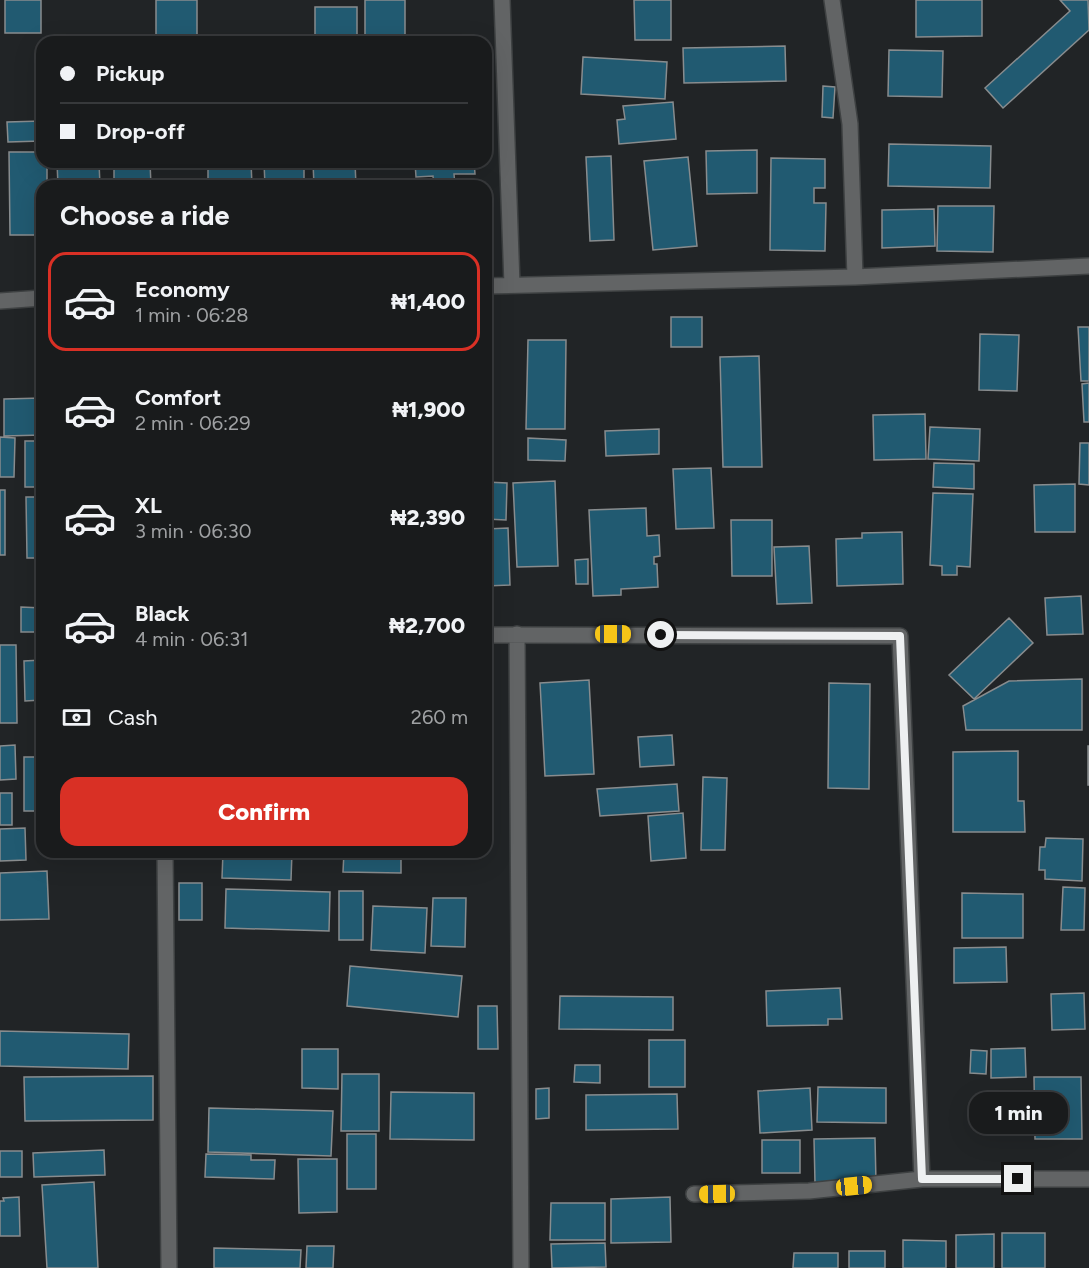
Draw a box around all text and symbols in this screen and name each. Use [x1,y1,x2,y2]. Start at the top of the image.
text: Pickup [96,60,165,87]
text: Drop-off [96,118,185,145]
text: Choose a ride [60,199,229,232]
icon: car [63,275,117,329]
text: Economy [135,276,230,303]
text: ₦1,400 [391,288,465,315]
text: 1 min · 06:28 [135,303,249,327]
icon: car [63,383,117,437]
text: Comfort [135,384,221,411]
text: ₦1,900 [392,396,465,423]
text: 2 min · 06:29 [135,411,251,435]
icon: car [63,491,117,545]
text: XL [135,492,162,519]
text: ₦2,390 [391,504,465,531]
text: 3 min · 06:30 [135,519,252,543]
icon: car [63,599,117,653]
text: Black [135,600,189,627]
text: ₦2,700 [389,612,465,639]
route start [647,621,674,648]
car [595,625,631,643]
text: 4 min · 06:31 [135,627,248,651]
icon: cash [60,701,93,734]
text: Cash [108,704,158,731]
text: 260 m [411,705,468,729]
button: Confirm [60,777,468,846]
callout: 1 min [968,1092,1068,1134]
text: 1 min [995,1101,1042,1125]
route end [1004,1165,1031,1192]
car [835,1175,873,1197]
car [699,1185,735,1203]

